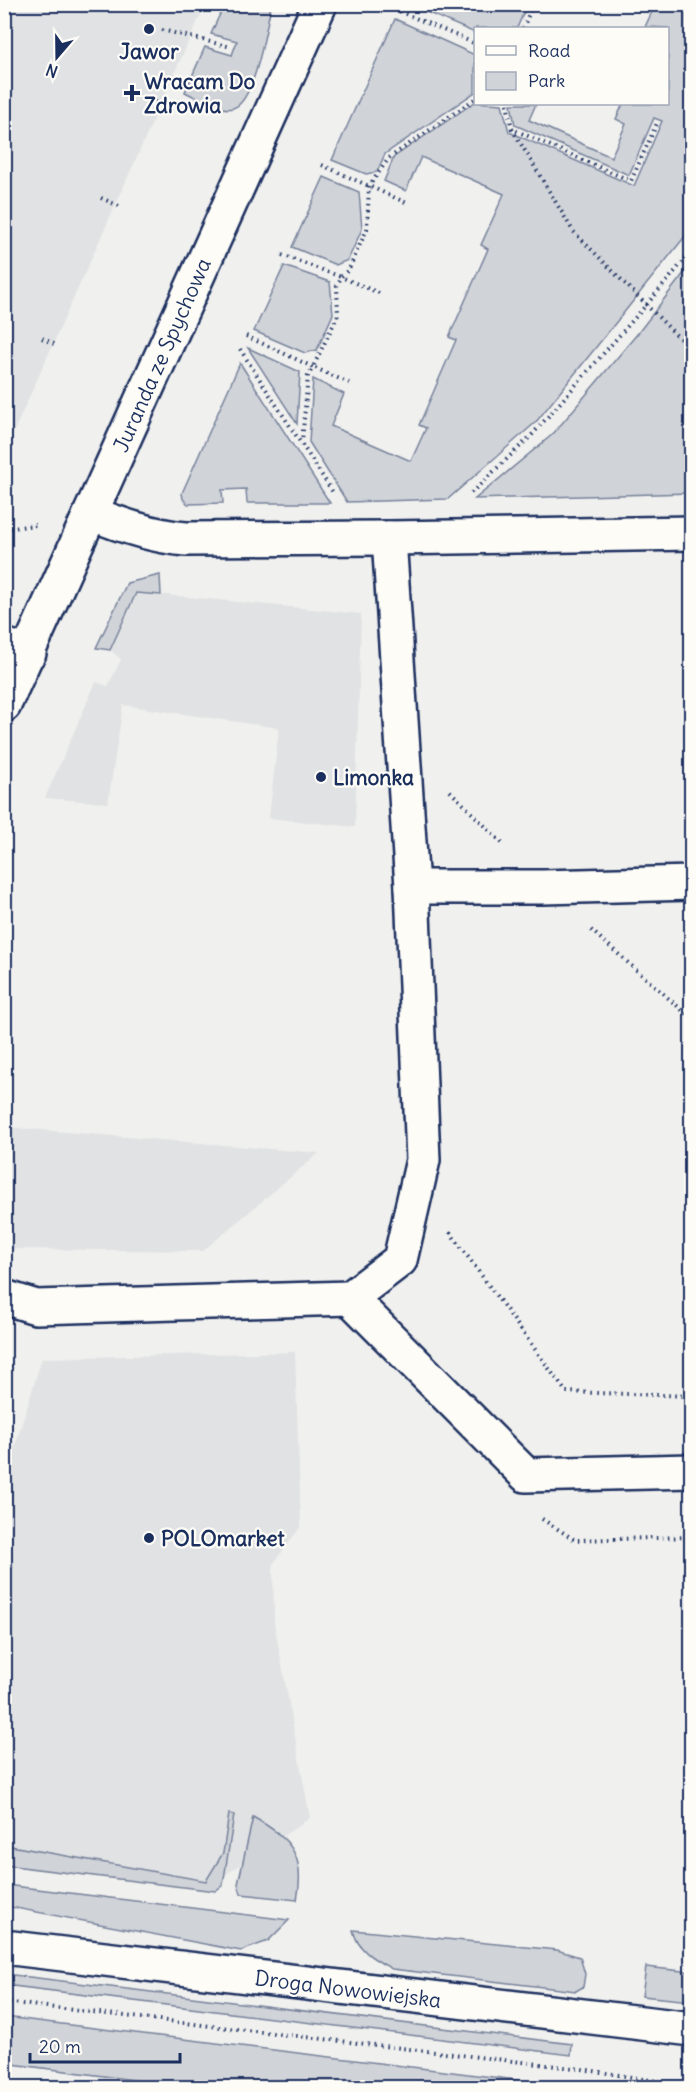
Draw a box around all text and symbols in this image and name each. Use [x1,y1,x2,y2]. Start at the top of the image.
marker: Jawor [142,22,156,36]
north arrow [27,27,87,87]
legend [474,27,669,105]
place label: Jawor [119,38,179,65]
text: Road [528,39,571,62]
text: N [43,60,60,82]
place label: Wracam Do Zdrowia [144,68,256,119]
text: Park [528,69,565,92]
marker: Wracam Do Zdrowia [125,86,139,100]
street label: Juranda ze Spychowa [107,254,217,456]
place label: Limonka [333,764,414,791]
marker: Limonka [314,770,328,784]
place label: POLOmarket [161,1525,286,1552]
marker: POLOmarket [142,1531,156,1545]
street label: Droga Nowowiejska [253,1964,443,2014]
scale bar [30,2026,180,2064]
text: 20 m [39,2035,81,2058]

